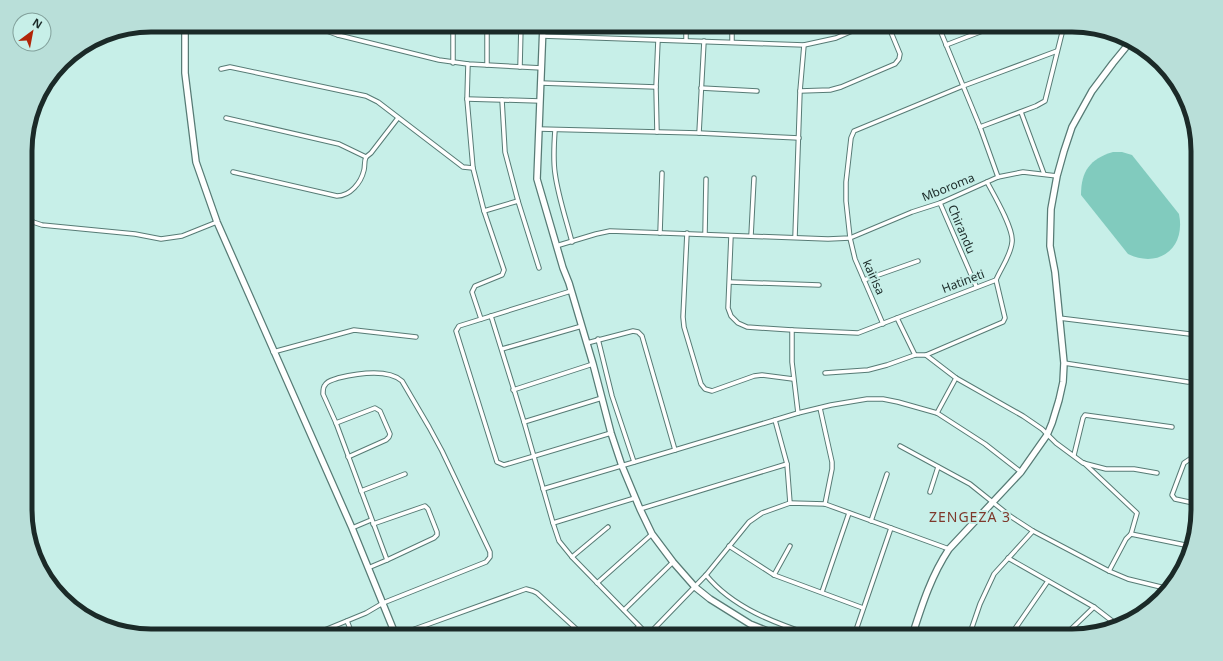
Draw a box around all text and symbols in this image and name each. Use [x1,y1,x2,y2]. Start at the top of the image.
north arrow [12,12,52,52]
text: N [30,14,45,32]
street label: Mboroma [919,169,977,205]
street label: Chirandu [944,202,980,256]
street label: kairisa [859,257,889,297]
street label: Hatineti [939,265,987,297]
district label: ZENGEZA 3 [929,507,1011,526]

